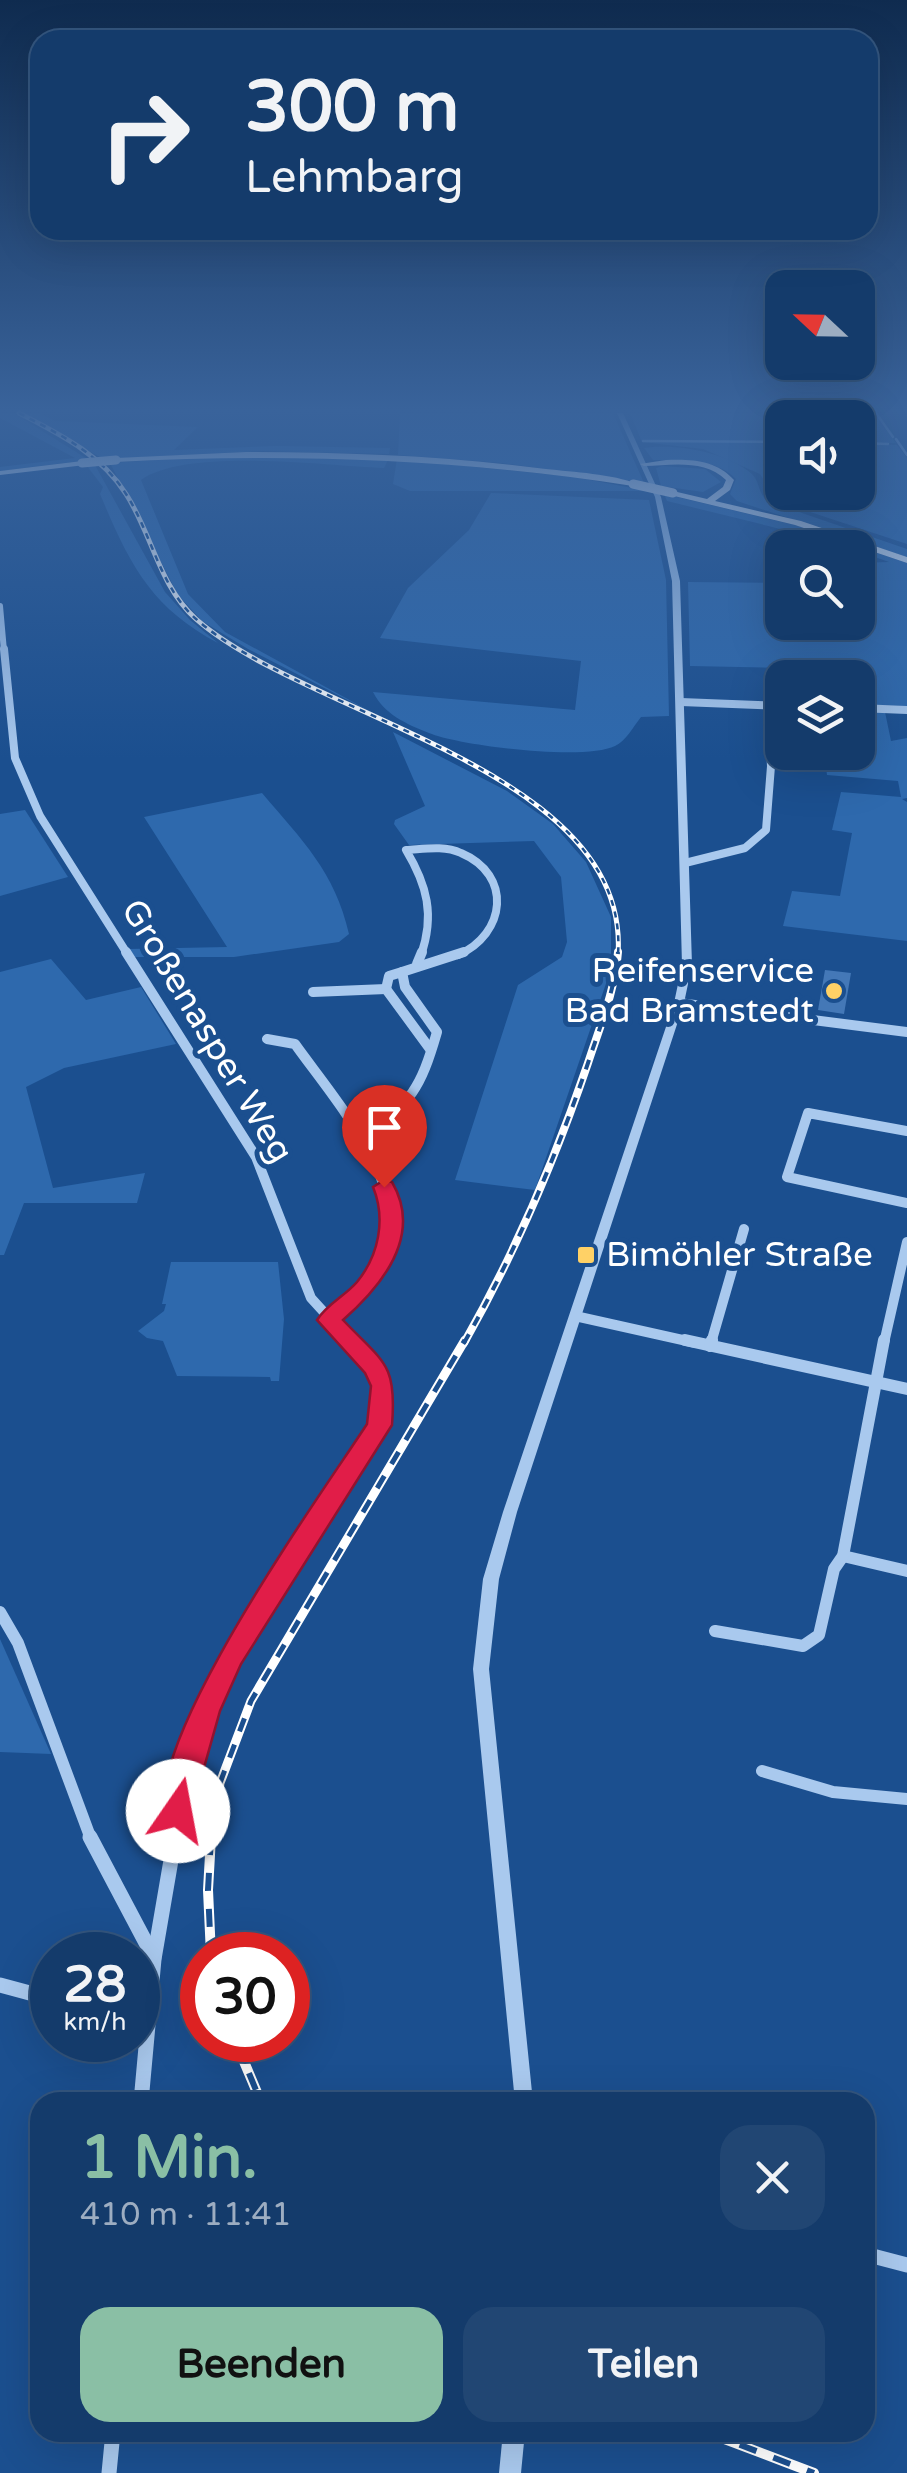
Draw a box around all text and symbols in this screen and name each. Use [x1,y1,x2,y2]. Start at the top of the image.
text: 300 m [245,66,459,150]
icon: right [80,70,210,200]
text: Lehmbarg [245,151,464,205]
north arrow [765,270,875,380]
map controls [765,270,875,770]
button: sound [765,400,875,510]
button: search [765,530,875,640]
button: layers [765,660,875,770]
street label: Großenasper Weg [112,892,302,1170]
place label: Reifenservice Bad Bramstedt [565,950,814,1032]
marker: Reifenservice Bad Bramstedt [823,980,845,1002]
pin [342,1085,427,1188]
icon: arrive [357,1100,412,1155]
place label: Bimöhler Straße [606,1234,873,1276]
marker: Bimöhler Straße [575,1244,597,1266]
position arrow [126,1759,230,1863]
speed limit sign: 30 [180,1932,310,2062]
text: 28 [64,1955,126,2015]
text: km/h [64,2007,126,2037]
text: 1 Min. [80,2122,258,2194]
button: close [720,2125,825,2230]
text: 410 m · 11:41 [80,2196,292,2234]
button: Beenden [80,2307,443,2422]
button: Teilen [463,2307,825,2422]

